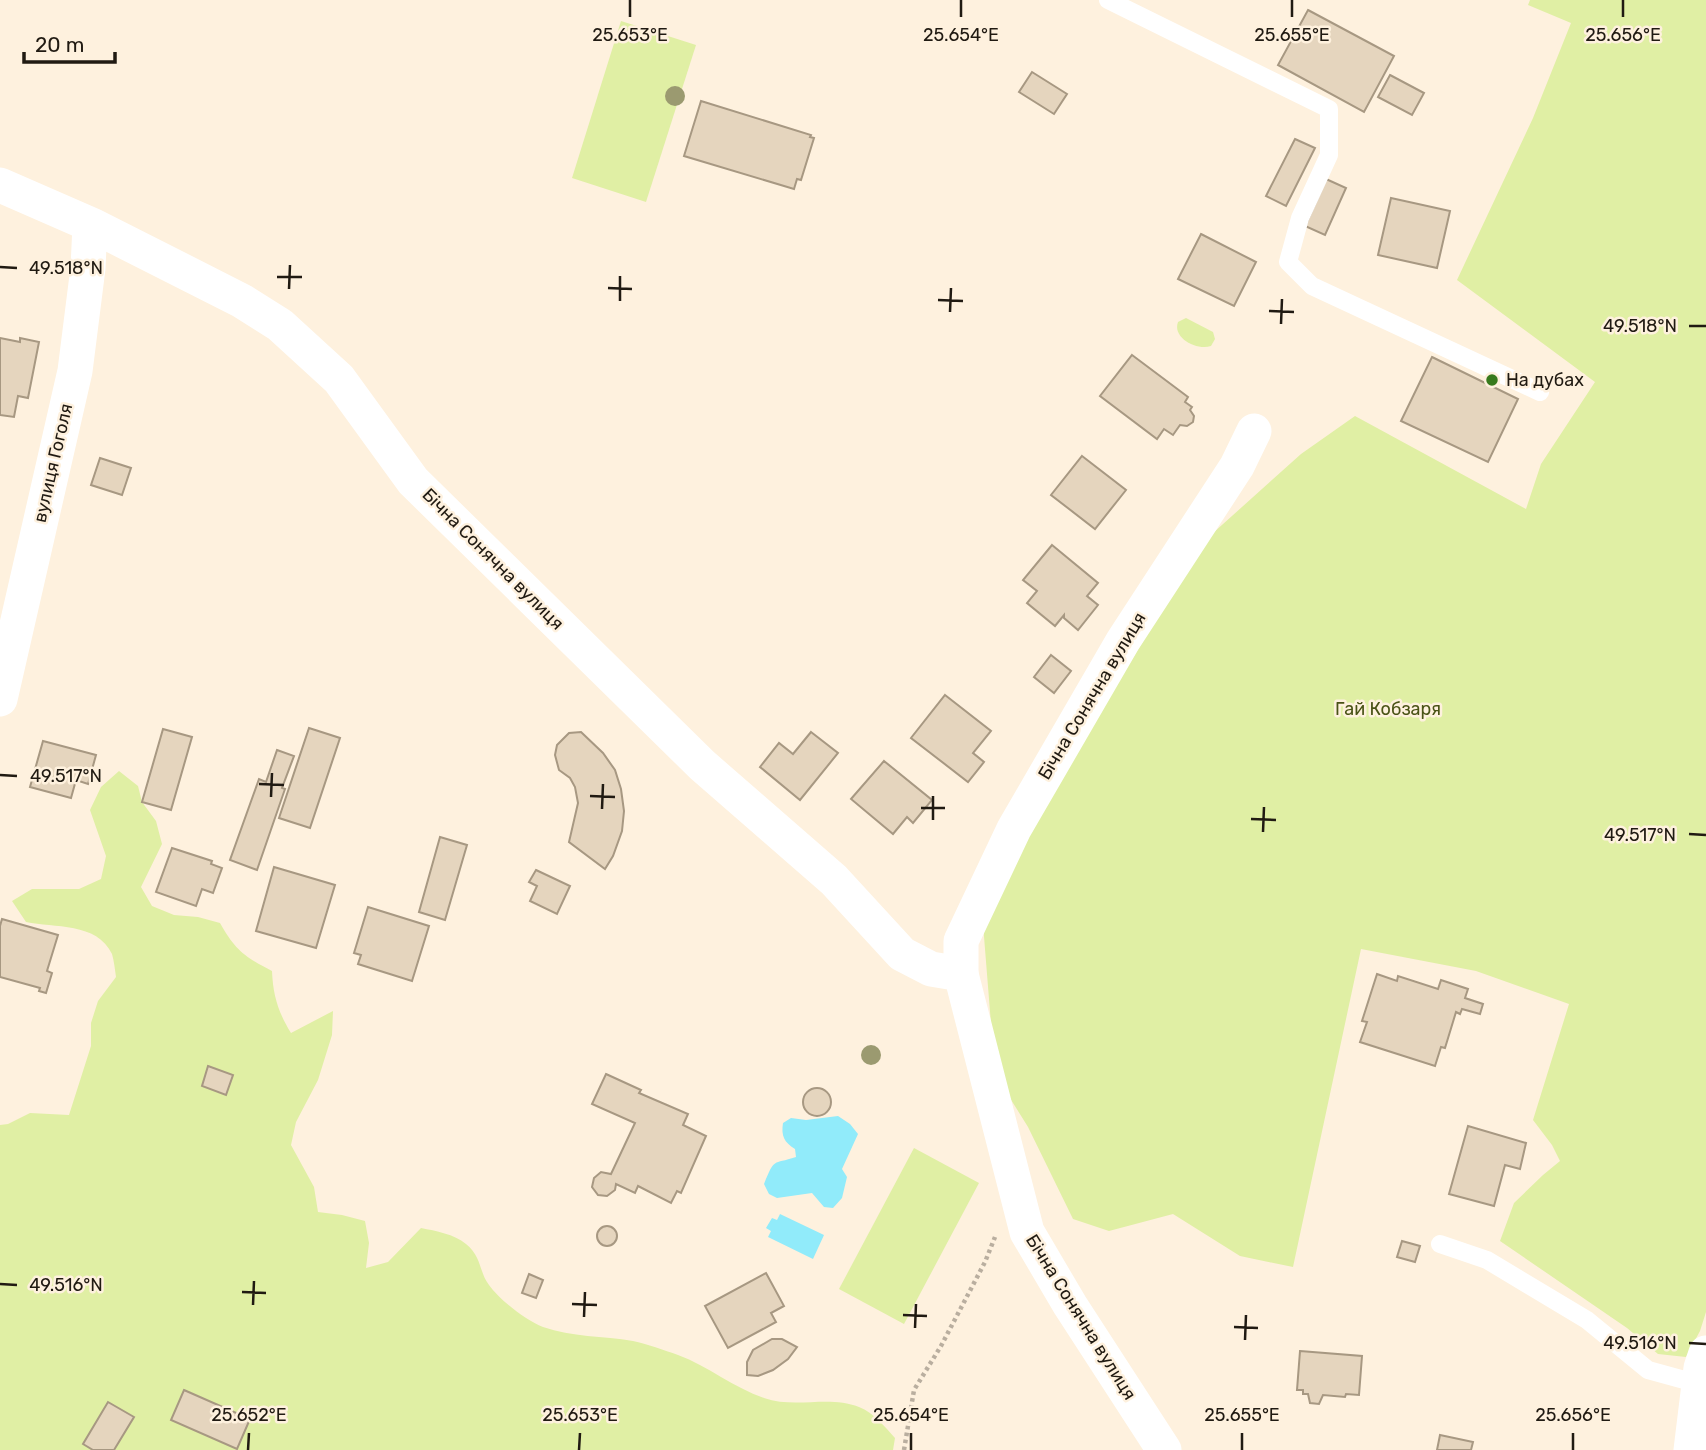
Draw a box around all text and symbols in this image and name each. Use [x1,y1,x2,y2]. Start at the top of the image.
scale bar [24,21,116,65]
text: 25.653°E [592,24,668,46]
text: 25.654°E [923,24,999,46]
text: 25.655°E [1254,24,1330,46]
text: 25.656°E [1585,24,1661,46]
text: 20 m [35,32,84,57]
text: 49.518°N [29,257,103,279]
text: 49.518°N [1603,315,1677,337]
place label: На дубах [1506,369,1584,391]
marker: На дубах [1484,372,1500,388]
street label: вулиця Гоголя [29,401,77,525]
street label: Бічна Сонячна вулиця [418,484,568,634]
street label: Бічна Сонячна вулиця [1033,608,1151,784]
park label: Гай Кобзаря [1335,698,1441,720]
text: 49.517°N [30,765,102,787]
text: 49.517°N [1604,824,1676,846]
street label: Бічна Сонячна вулиця [1021,1230,1141,1404]
text: 49.516°N [29,1274,103,1296]
text: 49.516°N [1603,1332,1677,1354]
text: 25.652°E [211,1404,287,1426]
text: 25.653°E [542,1404,618,1426]
text: 25.654°E [873,1404,949,1426]
text: 25.655°E [1204,1404,1280,1426]
text: 25.656°E [1535,1404,1611,1426]

